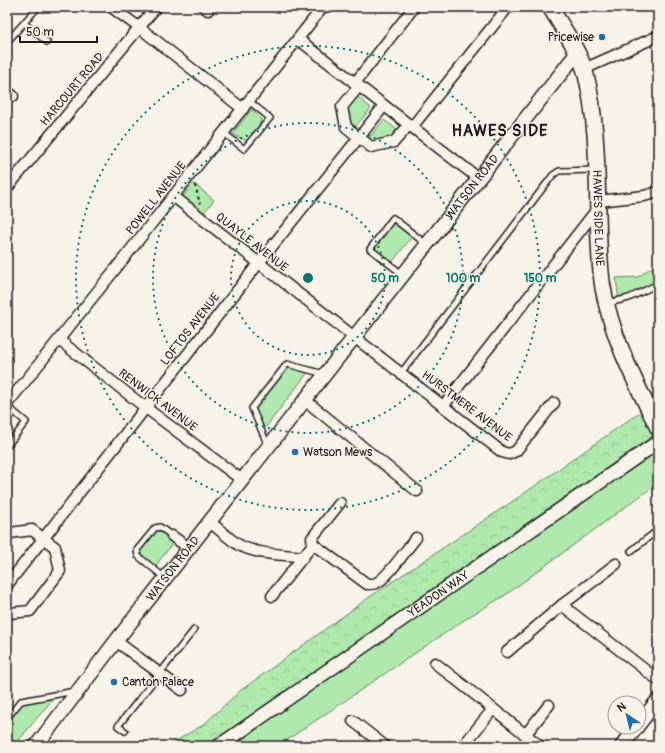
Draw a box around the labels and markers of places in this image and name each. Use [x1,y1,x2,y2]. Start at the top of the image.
place label: Pricewise [548,30,594,45]
marker: Pricewise [597,32,607,42]
centre of rings [301,271,315,285]
place label: Watson Mews [303,445,373,460]
marker: Watson Mews [290,447,300,457]
place label: Canton Palace [122,675,194,690]
marker: Canton Palace [109,677,119,687]

